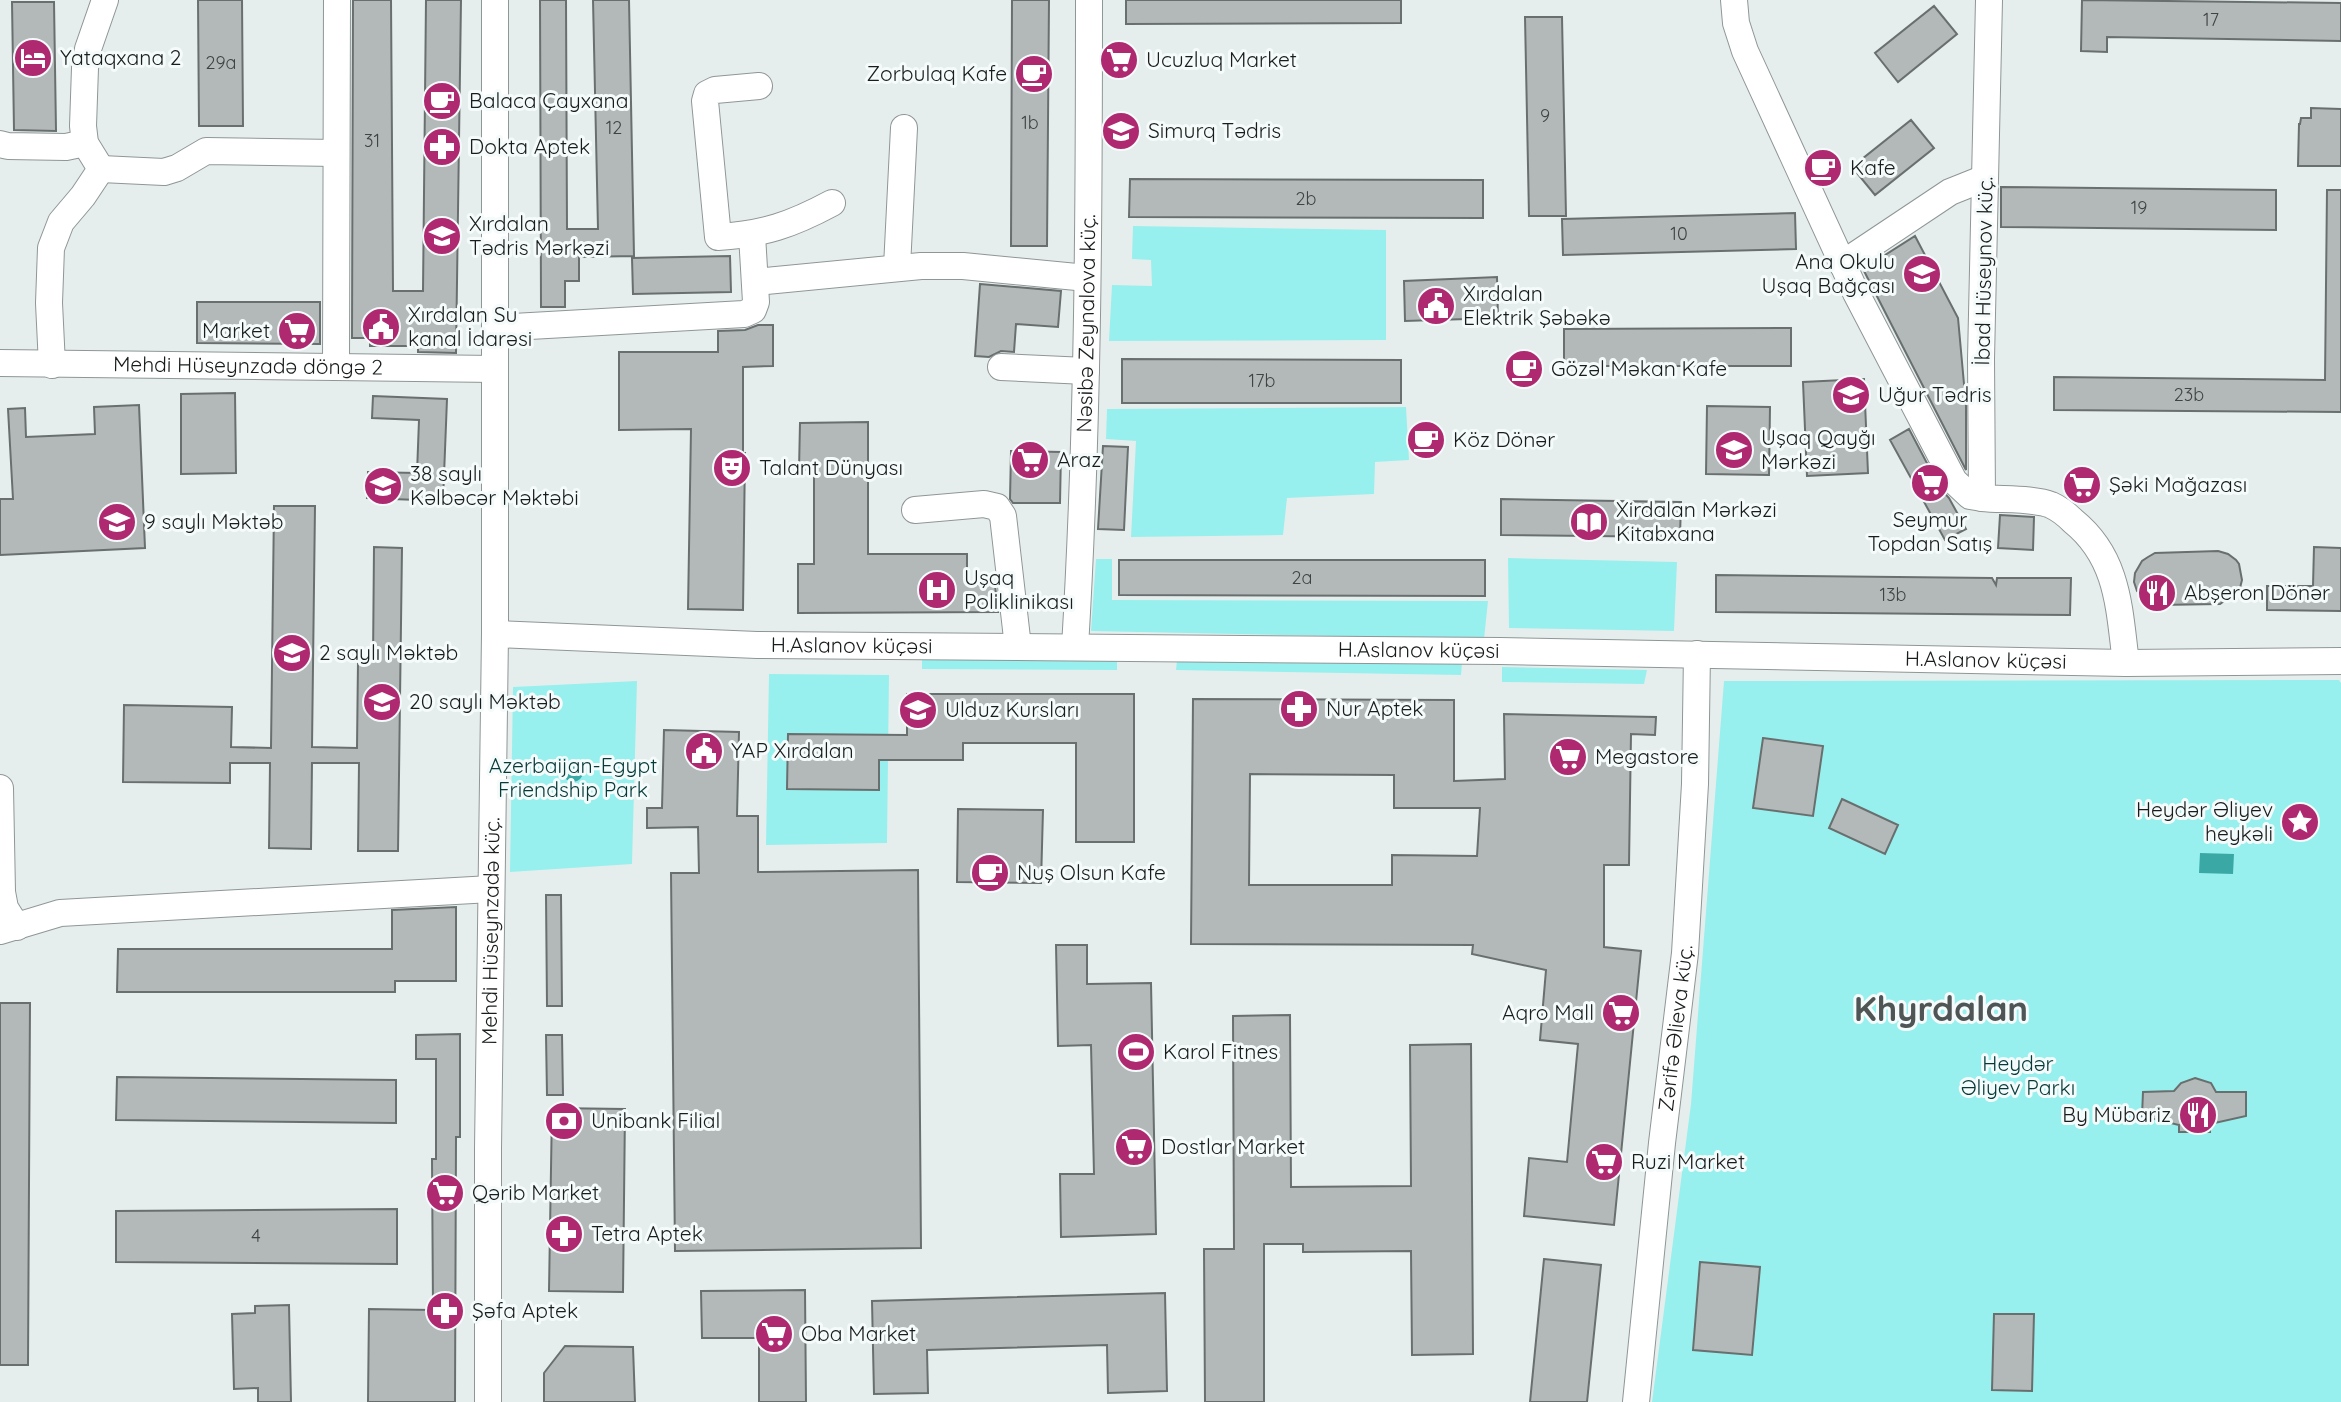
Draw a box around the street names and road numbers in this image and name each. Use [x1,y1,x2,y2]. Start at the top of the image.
street label: İbad Hüseynov küç. [1968,176,1998,366]
street label: Nəsibə Zeynalova küç. [1070,214,1100,433]
street label: Mehdi Hüseynzadə döngə 2 [113,350,383,380]
street label: H.Aslanov küçəsi [771,631,933,658]
street label: H.Aslanov küçəsi [1338,636,1500,663]
street label: H.Aslanov küçəsi [1905,645,2067,674]
street label: Mehdi Hüseynzadə küç. [475,817,505,1045]
street label: Zərifə Əlieva küç. [1652,944,1697,1113]

